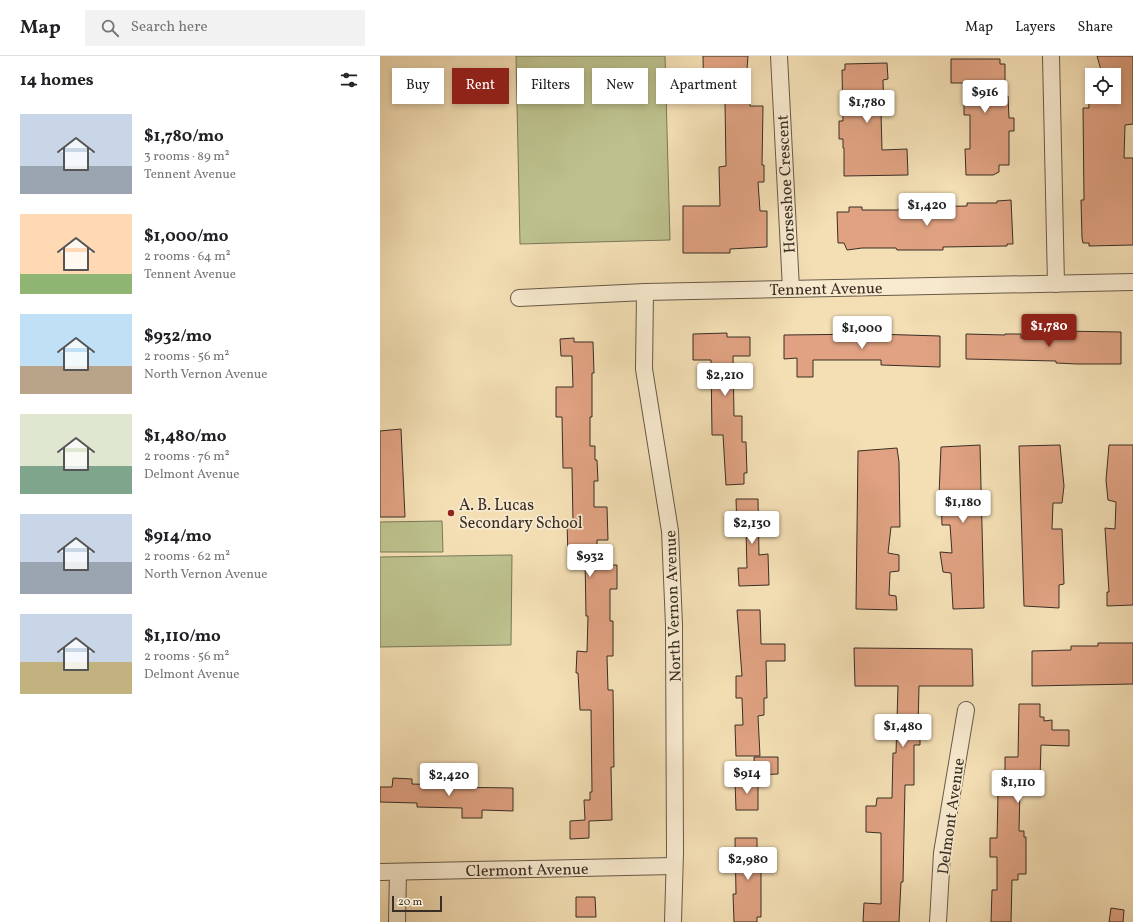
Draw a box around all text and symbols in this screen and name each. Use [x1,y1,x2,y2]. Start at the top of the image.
search box [85,10,365,46]
text: Map [20,15,61,41]
icon: search [99,17,121,39]
text: Search here [131,17,208,38]
text: Map [965,18,993,37]
text: Layers [1015,18,1055,37]
text: Share [1077,18,1113,37]
chip: Buy [392,68,444,104]
chip: Rent [452,68,509,104]
chip: Filters [517,68,584,104]
chip: New [592,68,648,104]
chip: Apartment [656,68,751,104]
map controls [1085,68,1121,104]
button: locate [1085,68,1121,104]
text: 14 homes [20,69,94,92]
icon: filters [338,69,360,91]
pin: $916 [961,80,1009,114]
text: $916 [972,84,998,102]
pin: $1,780 [834,90,900,124]
text: $1,780 [849,94,885,112]
street label: Horseshoe Crescent [772,114,802,254]
text: $1,780/mo [144,125,224,148]
icon: home [52,130,100,178]
text: 3 rooms · 89 m² [144,148,230,166]
text: Tennent Avenue [144,166,236,184]
pin: $1,420 [894,193,960,227]
text: $1,420 [908,197,946,215]
text: $1,000/mo [144,225,228,248]
icon: home [52,230,100,278]
text: 2 rooms · 64 m² [144,248,231,266]
text: Tennent Avenue [144,266,236,284]
street label: Tennent Avenue [769,278,883,302]
pin: $1,780 [1016,314,1082,348]
pin: $1,000 [829,316,895,350]
text: $1,780 [1031,318,1067,336]
text: $1,000 [842,320,882,338]
text: $932/mo [144,325,212,348]
icon: home [52,330,100,378]
text: 2 rooms · 56 m² [144,348,229,366]
pin: $2,210 [692,363,758,397]
text: North Vernon Avenue [144,366,267,384]
text: $2,210 [706,367,744,385]
text: $1,480/mo [144,425,227,448]
icon: home [52,430,100,478]
text: 2 rooms · 76 m² [144,448,229,466]
text: Delmont Avenue [144,466,239,484]
pin: $1,180 [930,490,996,524]
text: $1,180 [945,494,981,512]
place label: A. B. Lucas Secondary School [459,495,583,535]
marker: A. B. Lucas Secondary School [446,508,456,518]
pin: $2,130 [719,511,785,545]
text: $2,130 [733,515,771,533]
text: $914/mo [144,525,211,548]
icon: home [52,530,100,578]
street label: North Vernon Avenue [660,530,688,682]
pin: $932 [566,544,614,578]
text: 2 rooms · 62 m² [144,548,230,566]
text: $932 [576,548,604,566]
text: North Vernon Avenue [144,566,267,584]
text: $1,110/mo [144,625,221,648]
icon: home [52,630,100,678]
text: 2 rooms · 56 m² [144,648,229,666]
text: Delmont Avenue [144,666,239,684]
pin: $1,480 [870,714,936,748]
text: $1,480 [883,718,923,736]
street label: Delmont Avenue [933,757,971,876]
pin: $914 [723,761,771,795]
pin: $2,420 [416,763,482,797]
text: $914 [733,765,761,783]
text: $2,420 [429,767,469,785]
pin: $1,110 [985,770,1051,804]
text: $1,110 [1001,774,1035,792]
pin: $2,980 [715,847,781,881]
text: $2,980 [728,851,768,869]
street label: Clermont Avenue [465,859,589,883]
scale bar [392,894,442,913]
text: 20 m [398,895,422,910]

